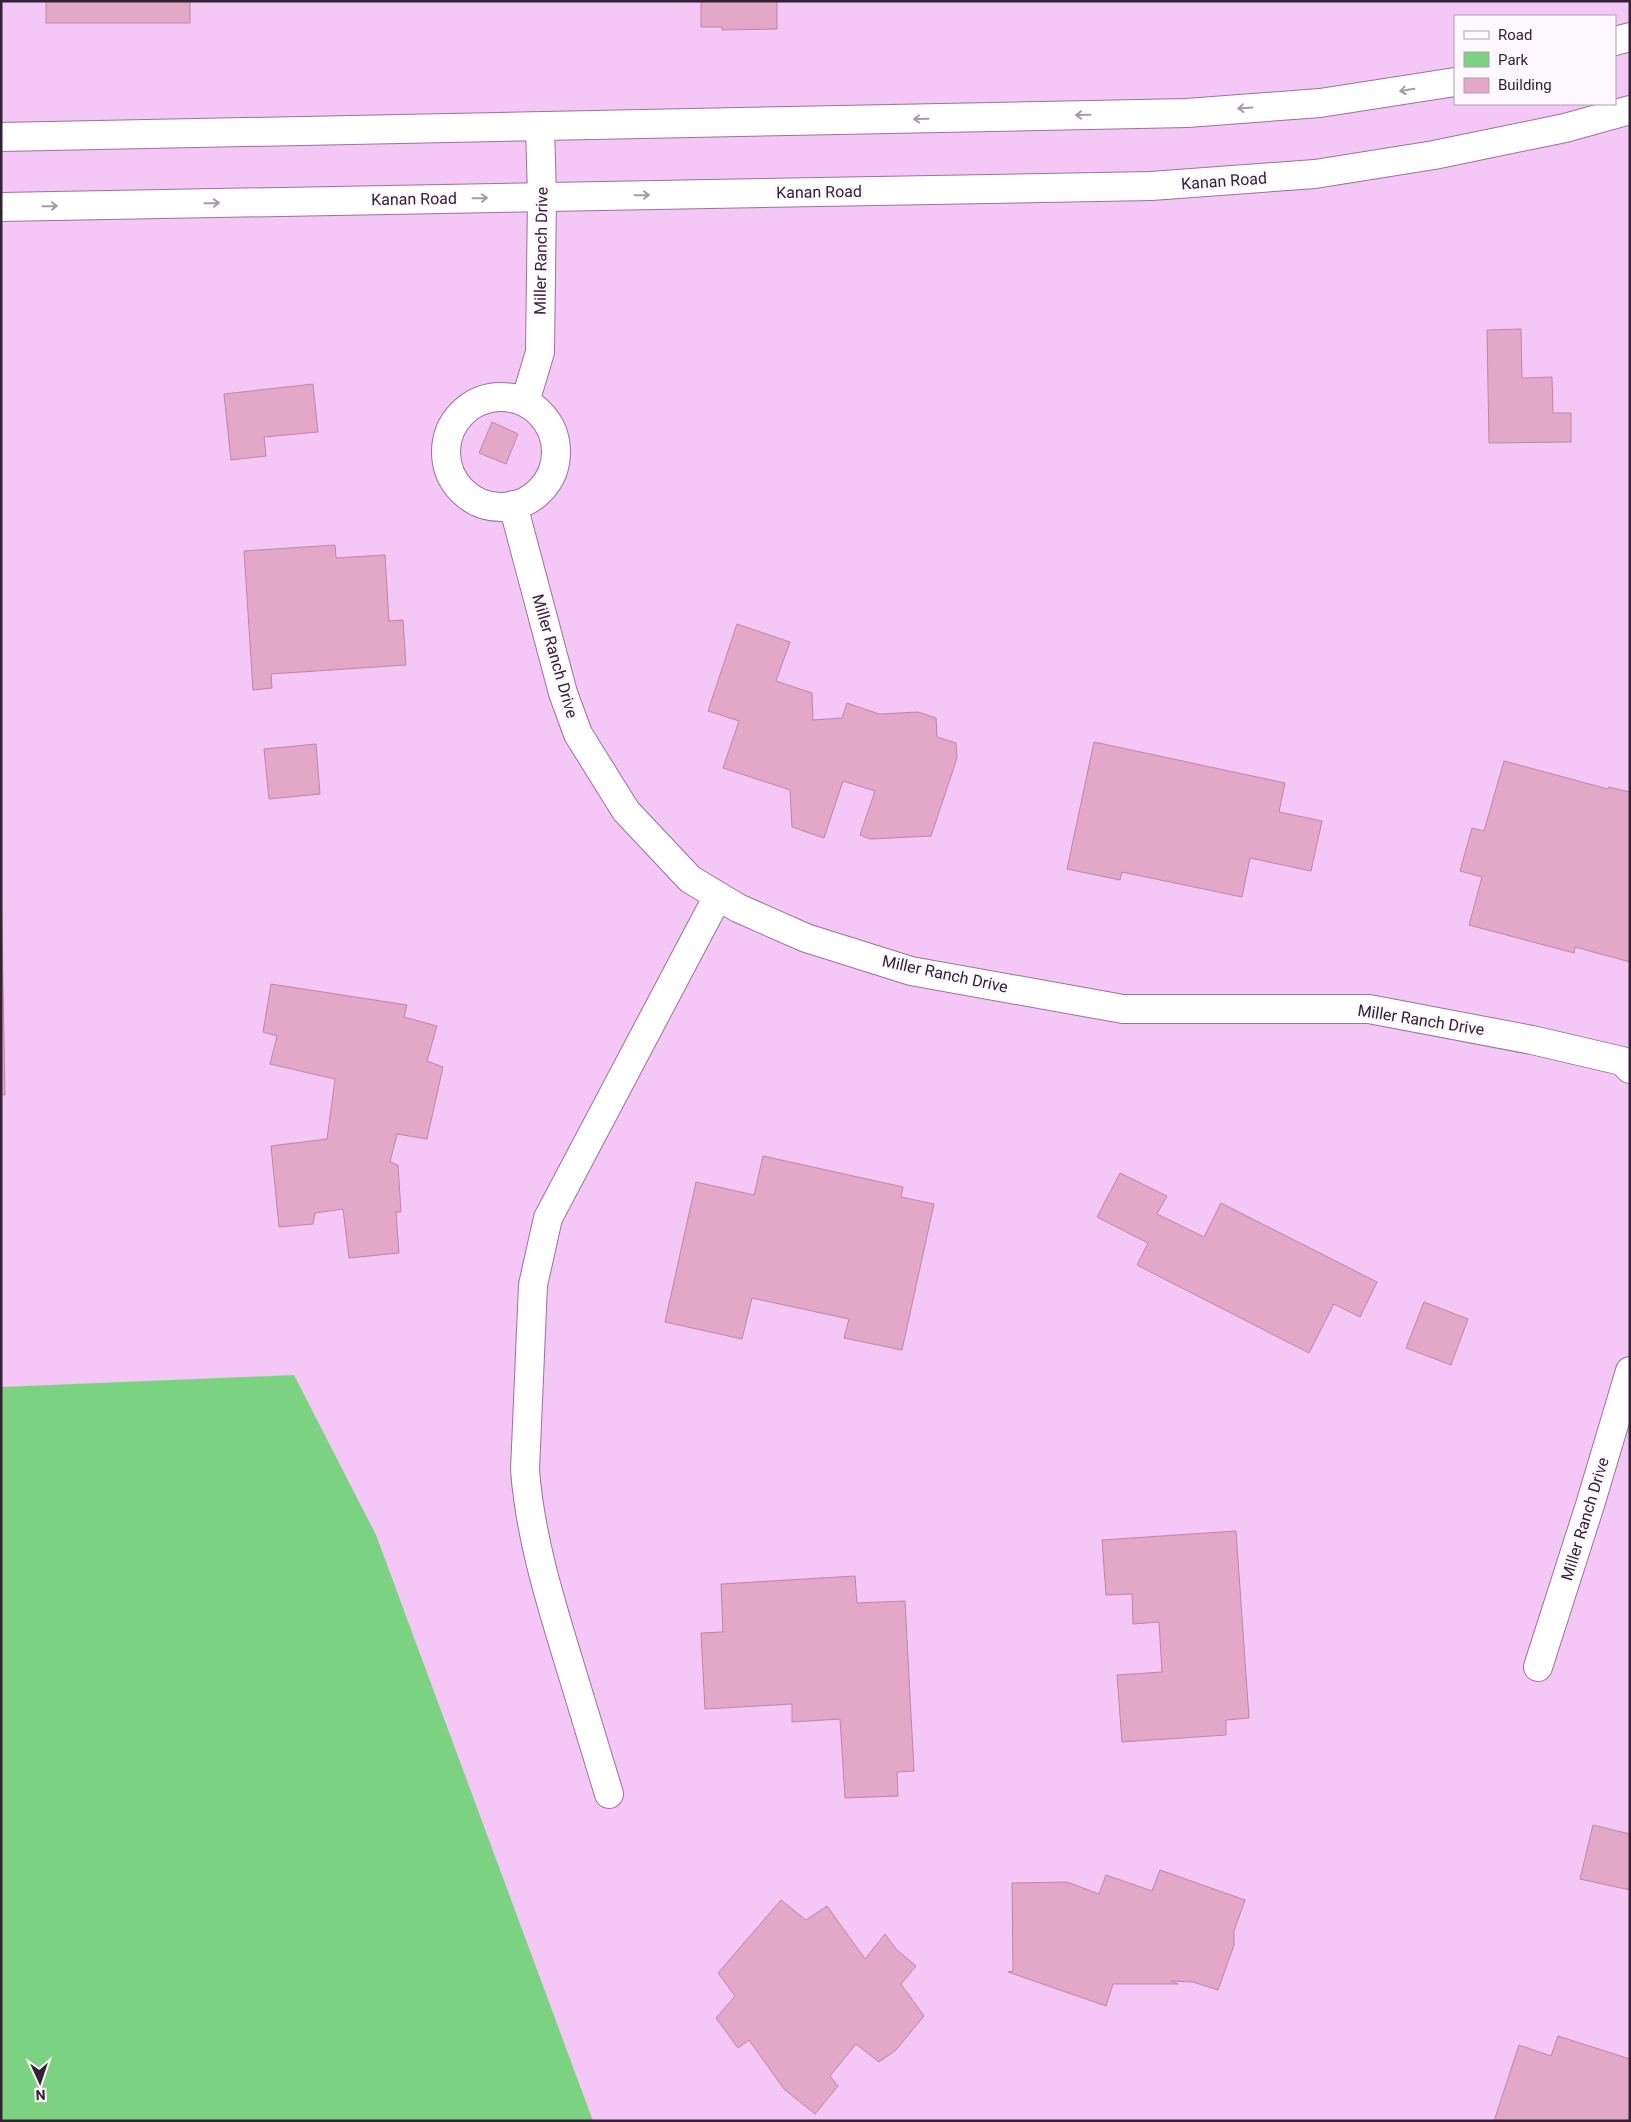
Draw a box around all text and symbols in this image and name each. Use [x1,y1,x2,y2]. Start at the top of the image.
legend [1454,15,1616,105]
text: Road [1498,26,1532,44]
text: Park [1498,51,1529,69]
text: Building [1498,76,1552,94]
one-way arrow [1399,85,1415,95]
one-way arrow [1238,104,1254,113]
one-way arrow [1075,110,1092,120]
one-way arrow [913,114,929,123]
street label: Kanan Road [1181,169,1267,193]
street label: Kanan Road [776,182,862,202]
street label: Miller Ranch Drive [530,187,552,315]
street label: Kanan Road [371,189,457,209]
one-way arrow [634,190,650,200]
one-way arrow [472,193,488,203]
one-way arrow [204,198,220,208]
one-way arrow [42,201,58,211]
street label: Miller Ranch Drive [528,592,582,720]
street label: Miller Ranch Drive [880,951,1010,997]
street label: Miller Ranch Drive [1356,1001,1486,1039]
street label: Miller Ranch Drive [1557,1455,1613,1583]
north arrow [15,2057,65,2107]
text: N [35,2087,46,2103]

